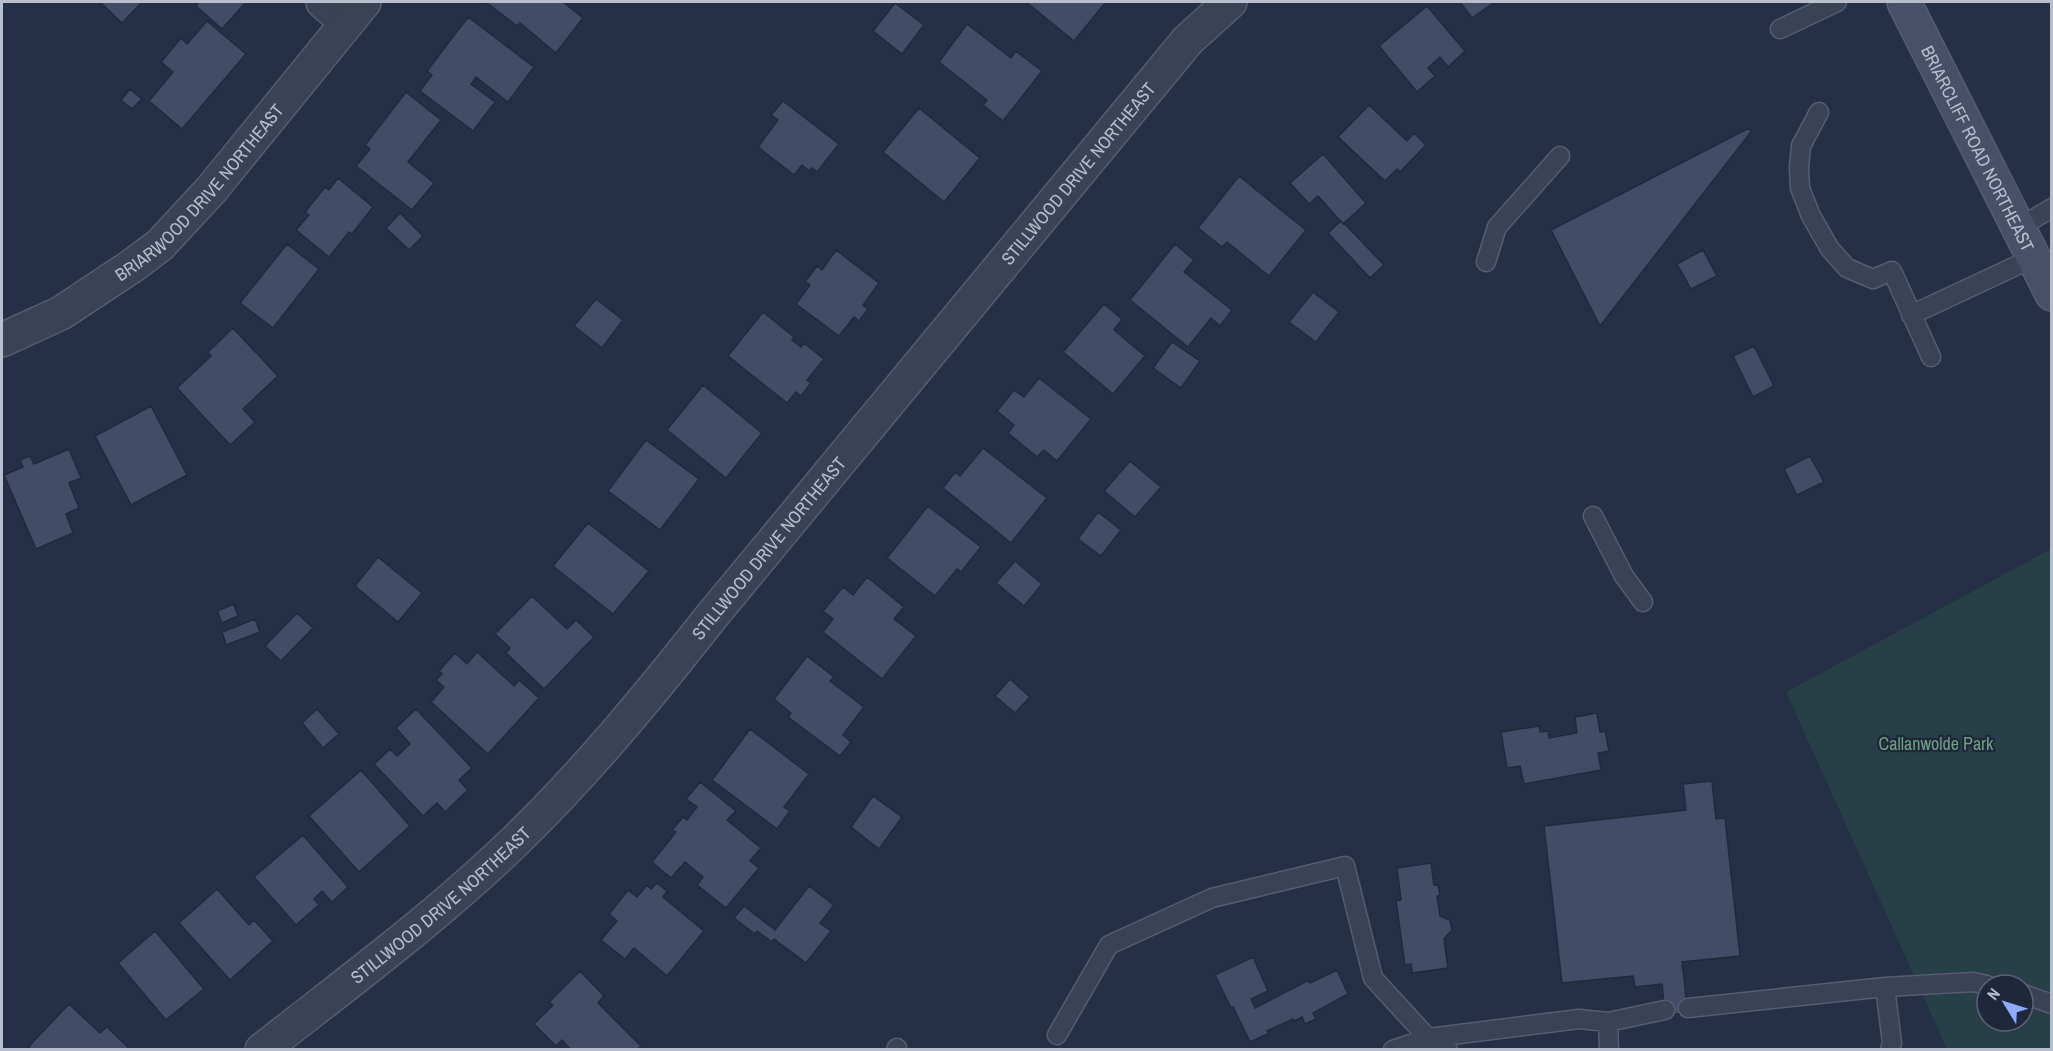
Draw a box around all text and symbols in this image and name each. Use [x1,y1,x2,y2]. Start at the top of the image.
street label: BRIARCLIFF ROAD NORTHEAST [1915,41,2041,256]
street label: STILLWOOD DRIVE NORTHEAST [995,77,1161,270]
street label: BRIARWOOD DRIVE NORTHEAST [110,98,289,287]
street label: STILLWOOD DRIVE NORTHEAST [686,451,851,645]
park label: Callanwolde Park [1879,731,1994,756]
street label: STILLWOOD DRIVE NORTHEAST [345,820,536,989]
north arrow [1975,973,2035,1033]
text: N [1982,983,2005,1004]

